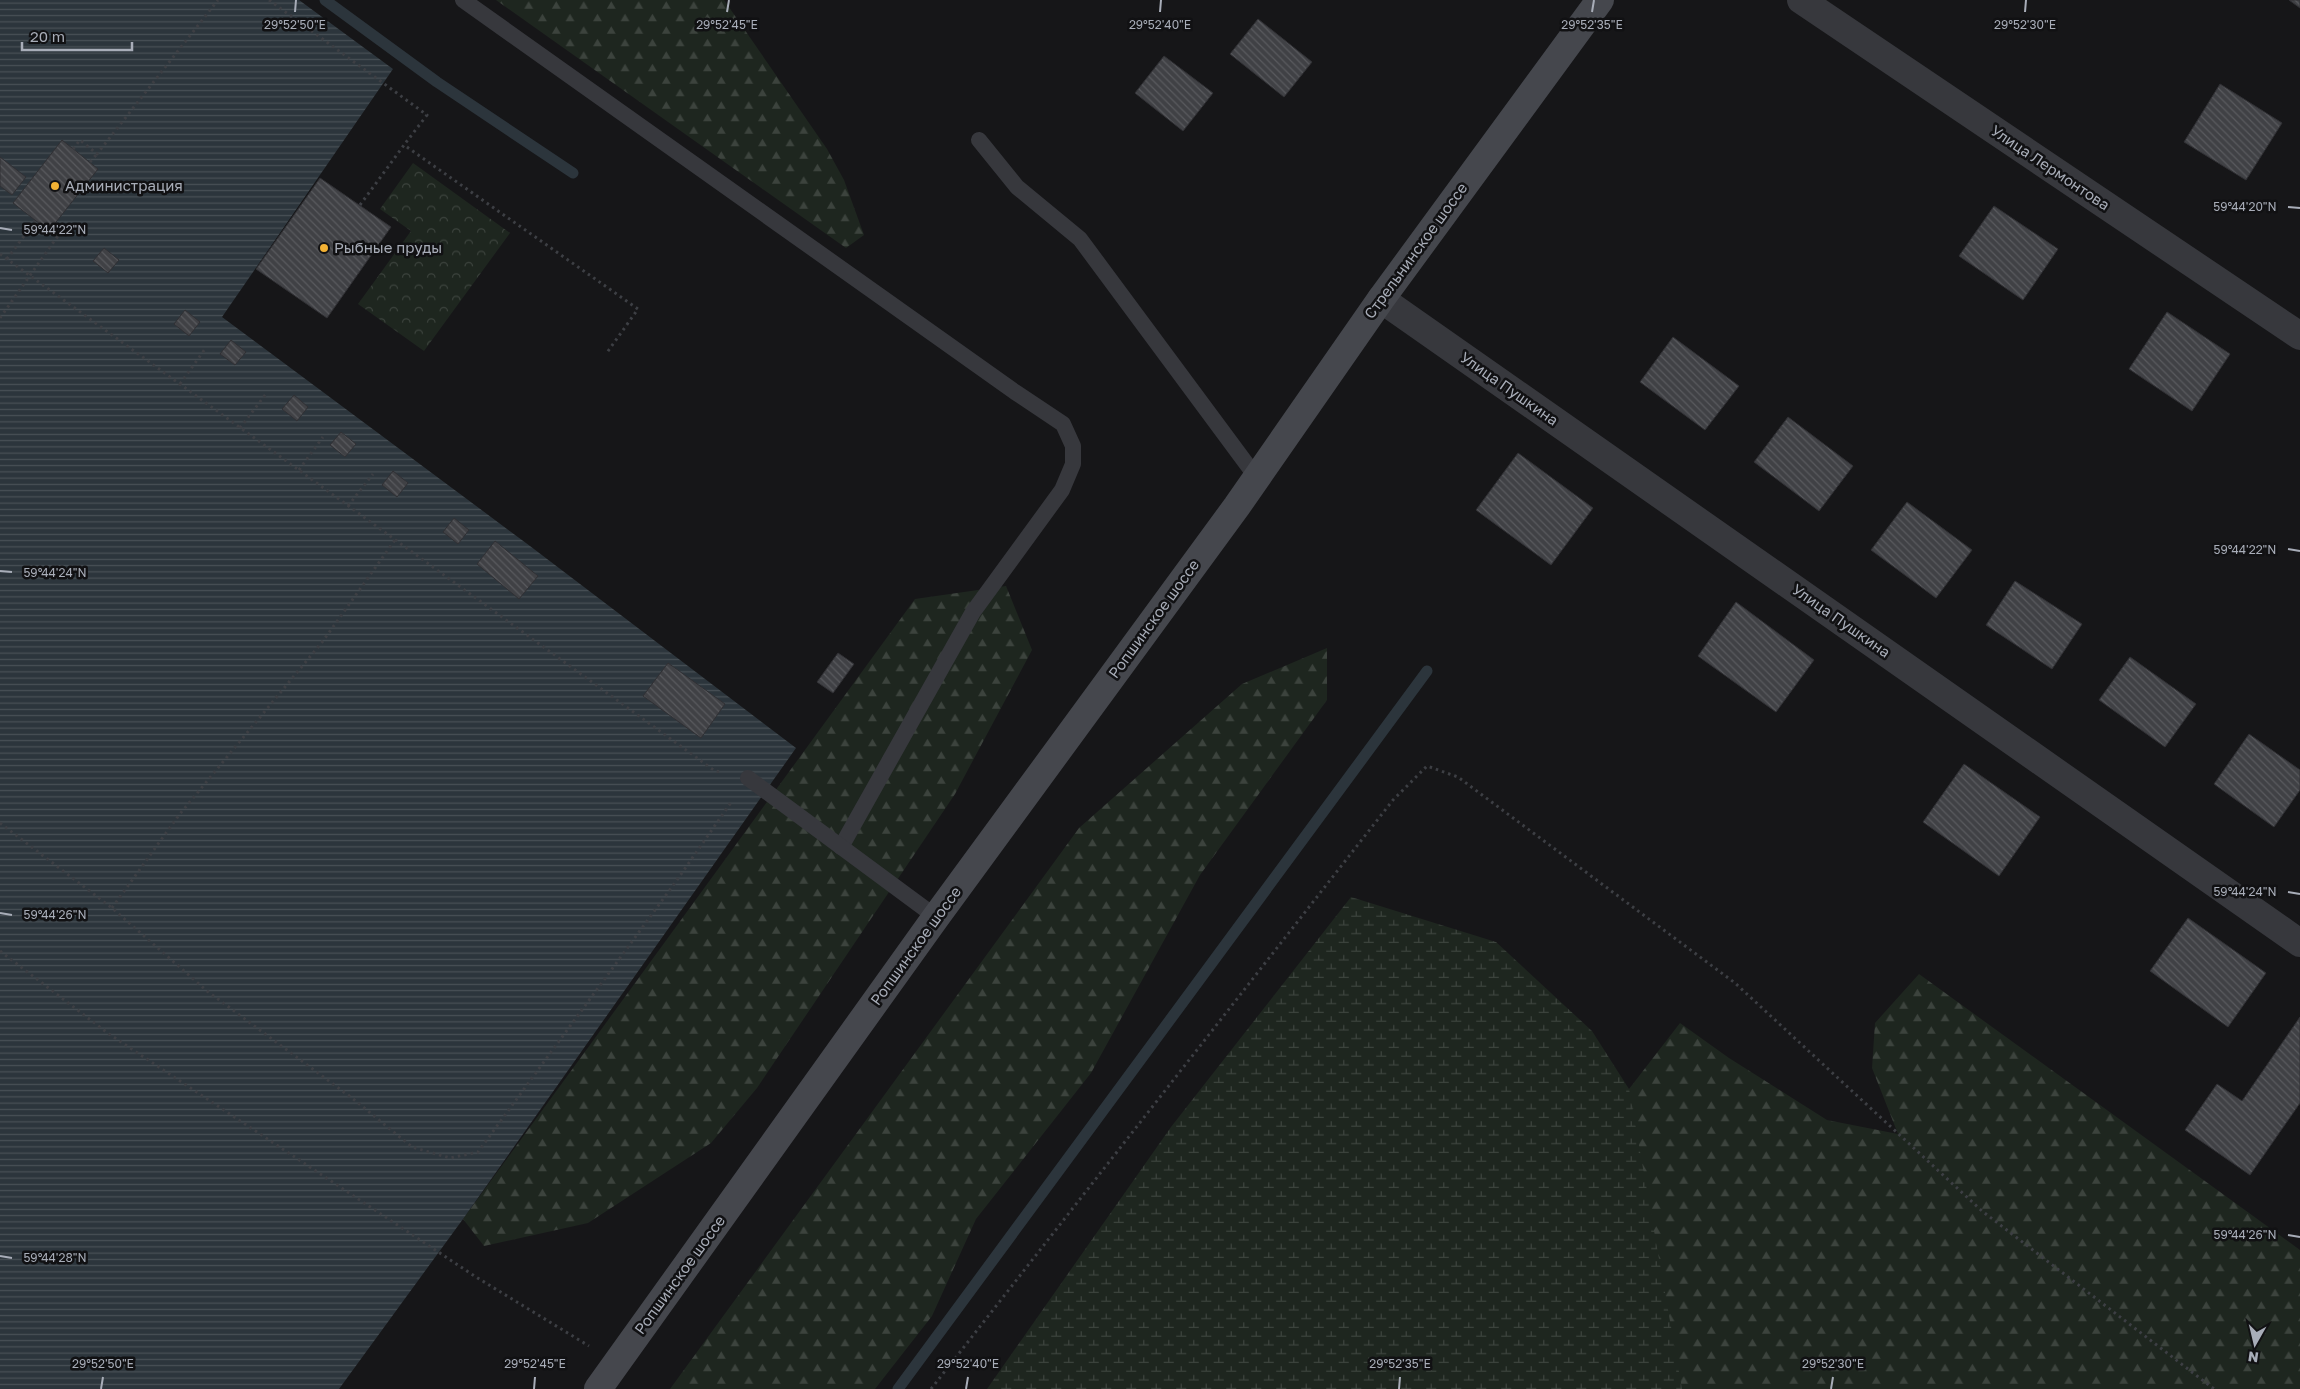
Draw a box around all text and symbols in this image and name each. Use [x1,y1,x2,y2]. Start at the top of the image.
text: 29°52'50"E [264,17,326,32]
text: 29°52'45"E [696,17,758,32]
text: 29°52'40"E [1129,17,1191,32]
text: 29°52'35"E [1561,17,1623,32]
text: 29°52'30"E [1994,17,2056,32]
scale bar [22,20,132,52]
text: 20 m [30,27,65,45]
street label: Улица Лермонтова [1988,121,2113,214]
place label: Администрация [65,176,183,194]
street label: Стрельнинское шоссе [1360,179,1471,322]
marker: Администрация [49,180,61,192]
text: 59°44'20"N [2213,199,2277,214]
text: 59°44'22"N [24,222,86,237]
place label: Рыбные пруды [334,238,442,256]
marker: Рыбные пруды [318,242,330,254]
street label: Улица Пушкина [1457,348,1562,429]
text: 59°44'22"N [2214,542,2276,557]
street label: Ропшинское шоссе [1104,555,1202,681]
text: 59°44'24"N [23,565,87,580]
street label: Улица Пушкина [1789,580,1894,661]
street label: Ропшинское шоссе [866,882,964,1008]
text: 59°44'24"N [2213,884,2277,899]
text: 59°44'26"N [23,907,87,922]
street label: Ропшинское шоссе [630,1211,728,1337]
text: 59°44'26"N [2213,1227,2277,1242]
text: 59°44'28"N [23,1250,87,1265]
north arrow [2230,1319,2280,1369]
text: N [2247,1348,2260,1367]
text: 29°52'50"E [72,1356,134,1371]
text: 29°52'45"E [504,1356,566,1371]
text: 29°52'40"E [937,1356,999,1371]
text: 29°52'35"E [1369,1356,1431,1371]
text: 29°52'30"E [1802,1356,1864,1371]

